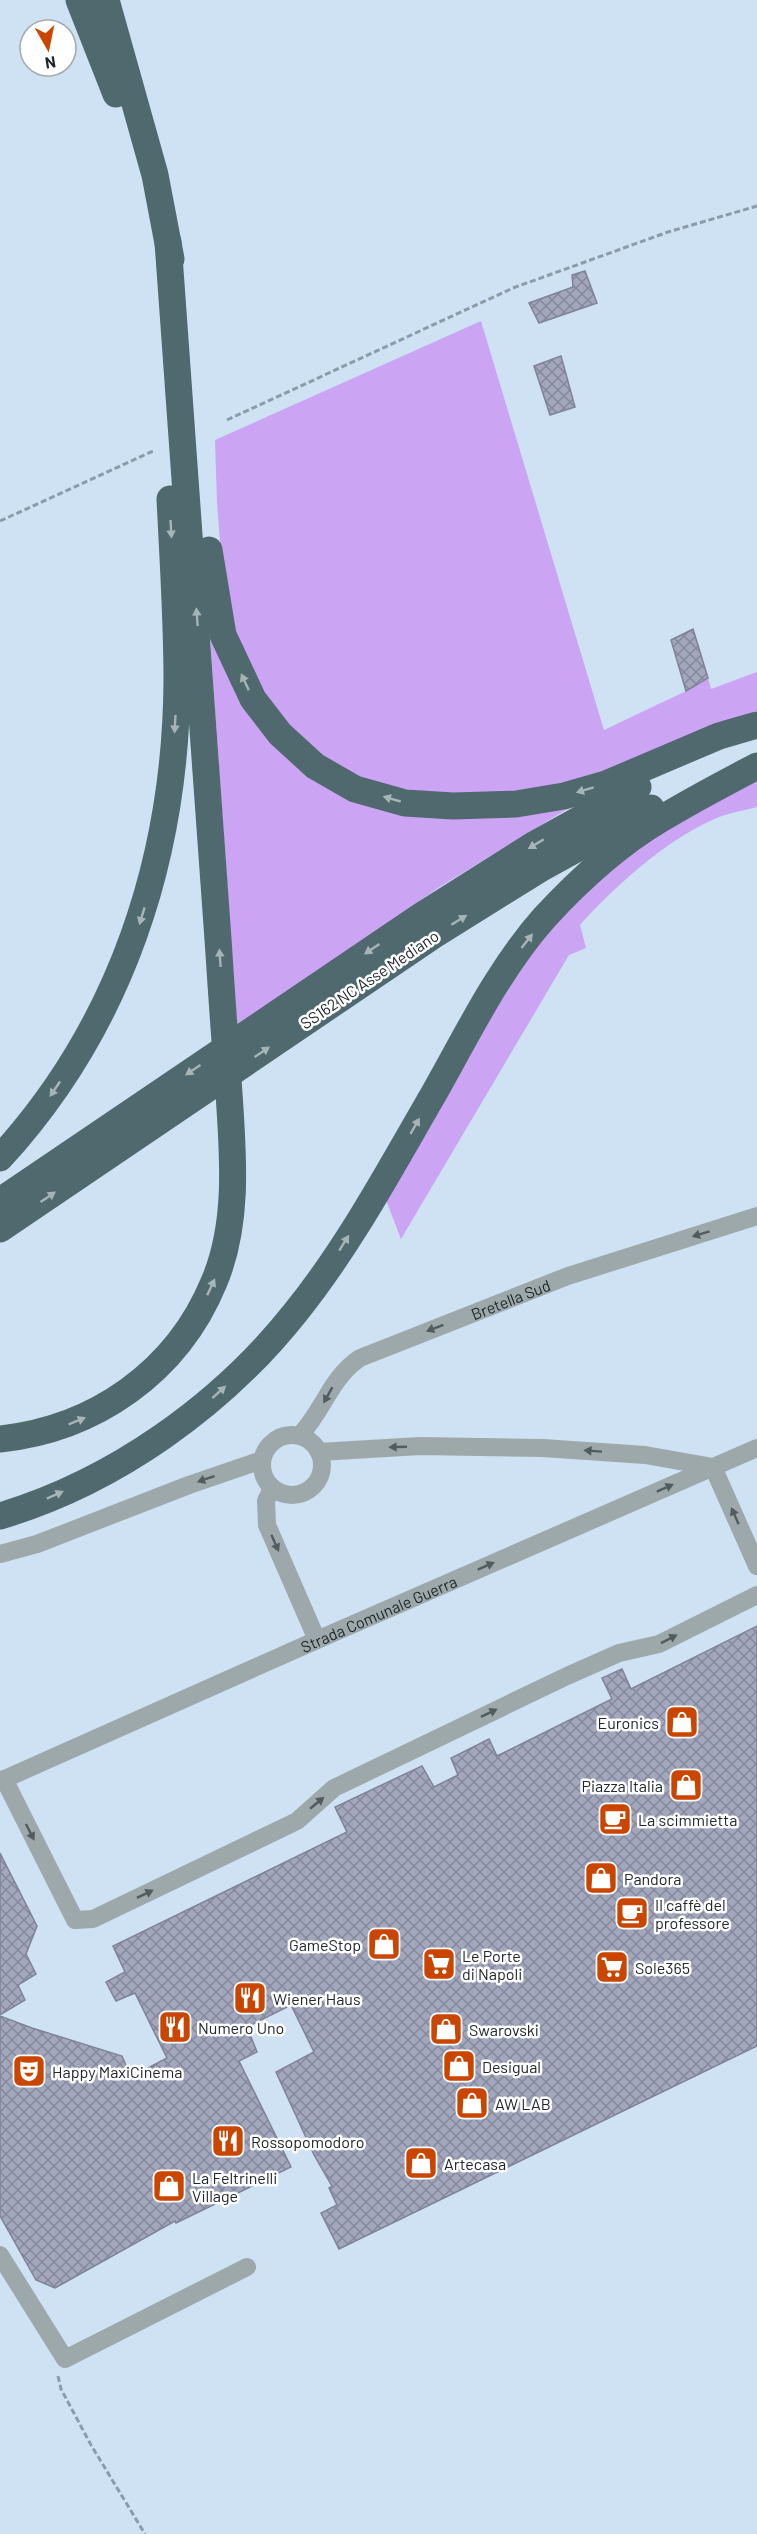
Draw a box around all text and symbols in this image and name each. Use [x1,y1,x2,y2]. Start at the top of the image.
north arrow [18,18,78,78]
text: N [44,53,57,74]
one-way arrow [167,520,176,539]
one-way arrow [193,607,202,626]
one-way arrow [240,673,249,690]
one-way arrow [170,715,180,734]
one-way arrow [576,786,594,795]
one-way arrow [383,794,401,803]
one-way arrow [528,838,544,849]
one-way arrow [136,907,146,925]
one-way arrow [451,914,467,925]
street label: SS162 NC Asse Mediano [296,926,442,1032]
one-way arrow [520,933,532,948]
one-way arrow [364,943,380,954]
one-way arrow [215,949,224,968]
one-way arrow [254,1047,270,1058]
one-way arrow [185,1065,201,1076]
one-way arrow [49,1081,61,1097]
one-way arrow [410,1117,420,1134]
one-way arrow [40,1191,57,1202]
one-way arrow [692,1230,710,1239]
one-way arrow [338,1235,349,1251]
street label: Bretella Sud [468,1274,553,1323]
one-way arrow [207,1278,216,1295]
one-way arrow [426,1324,444,1333]
one-way arrow [211,1386,226,1399]
one-way arrow [323,1387,333,1404]
one-way arrow [68,1415,86,1425]
one-way arrow [389,1442,408,1451]
one-way arrow [584,1446,603,1456]
one-way arrow [197,1475,215,1484]
one-way arrow [656,1483,674,1493]
one-way arrow [46,1490,64,1500]
one-way arrow [730,1507,740,1525]
one-way arrow [271,1534,280,1552]
one-way arrow [477,1561,495,1570]
street label: Strada Comunale Guerra [297,1571,459,1656]
one-way arrow [660,1634,677,1643]
shop icon: Euronics [664,1704,700,1740]
one-way arrow [481,1709,498,1718]
place label: Euronics [598,1713,659,1732]
shop icon: Piazza Italia [668,1767,704,1803]
place label: Piazza Italia [582,1776,663,1795]
one-way arrow [309,1797,325,1810]
cafe icon: La scimmietta [597,1801,633,1837]
place label: La scimmietta [638,1810,737,1829]
one-way arrow [26,1823,35,1840]
shop icon: Pandora [583,1860,619,1896]
place label: Pandora [624,1869,682,1888]
one-way arrow [137,1889,154,1899]
cafe icon: Il caffè del professore [614,1895,650,1931]
place label: Il caffè del professore [655,1895,730,1932]
shop icon: GameStop [366,1926,402,1962]
place label: GameStop [289,1935,361,1954]
supermarket icon: Le Porte di Napoli [421,1946,457,1982]
place label: Le Porte di Napoli [462,1946,522,1983]
supermarket icon: Sole365 [594,1949,630,1985]
place label: Sole365 [635,1958,690,1977]
restaurant icon: Wiener Haus [232,1980,268,2016]
place label: Wiener Haus [273,1989,361,2008]
restaurant icon: Numero Uno [157,2009,193,2045]
shop icon: Swarovski [428,2011,464,2047]
place label: Numero Uno [198,2018,284,2037]
place label: Swarovski [469,2020,539,2039]
shop icon: Desigual [441,2048,477,2084]
theatre icon: Happy MaxiCinema [11,2053,47,2089]
place label: Desigual [482,2057,541,2076]
place label: Happy MaxiCinema [52,2062,182,2081]
shop icon: AW LAB [454,2085,490,2121]
place label: AW LAB [495,2094,551,2113]
restaurant icon: Rossopomodoro [210,2123,246,2159]
place label: Rossopomodoro [251,2132,365,2151]
shop icon: Artecasa [403,2145,439,2181]
place label: Artecasa [444,2154,506,2173]
shop icon: La Feltrinelli Village [151,2168,187,2204]
place label: La Feltrinelli Village [192,2168,277,2205]

